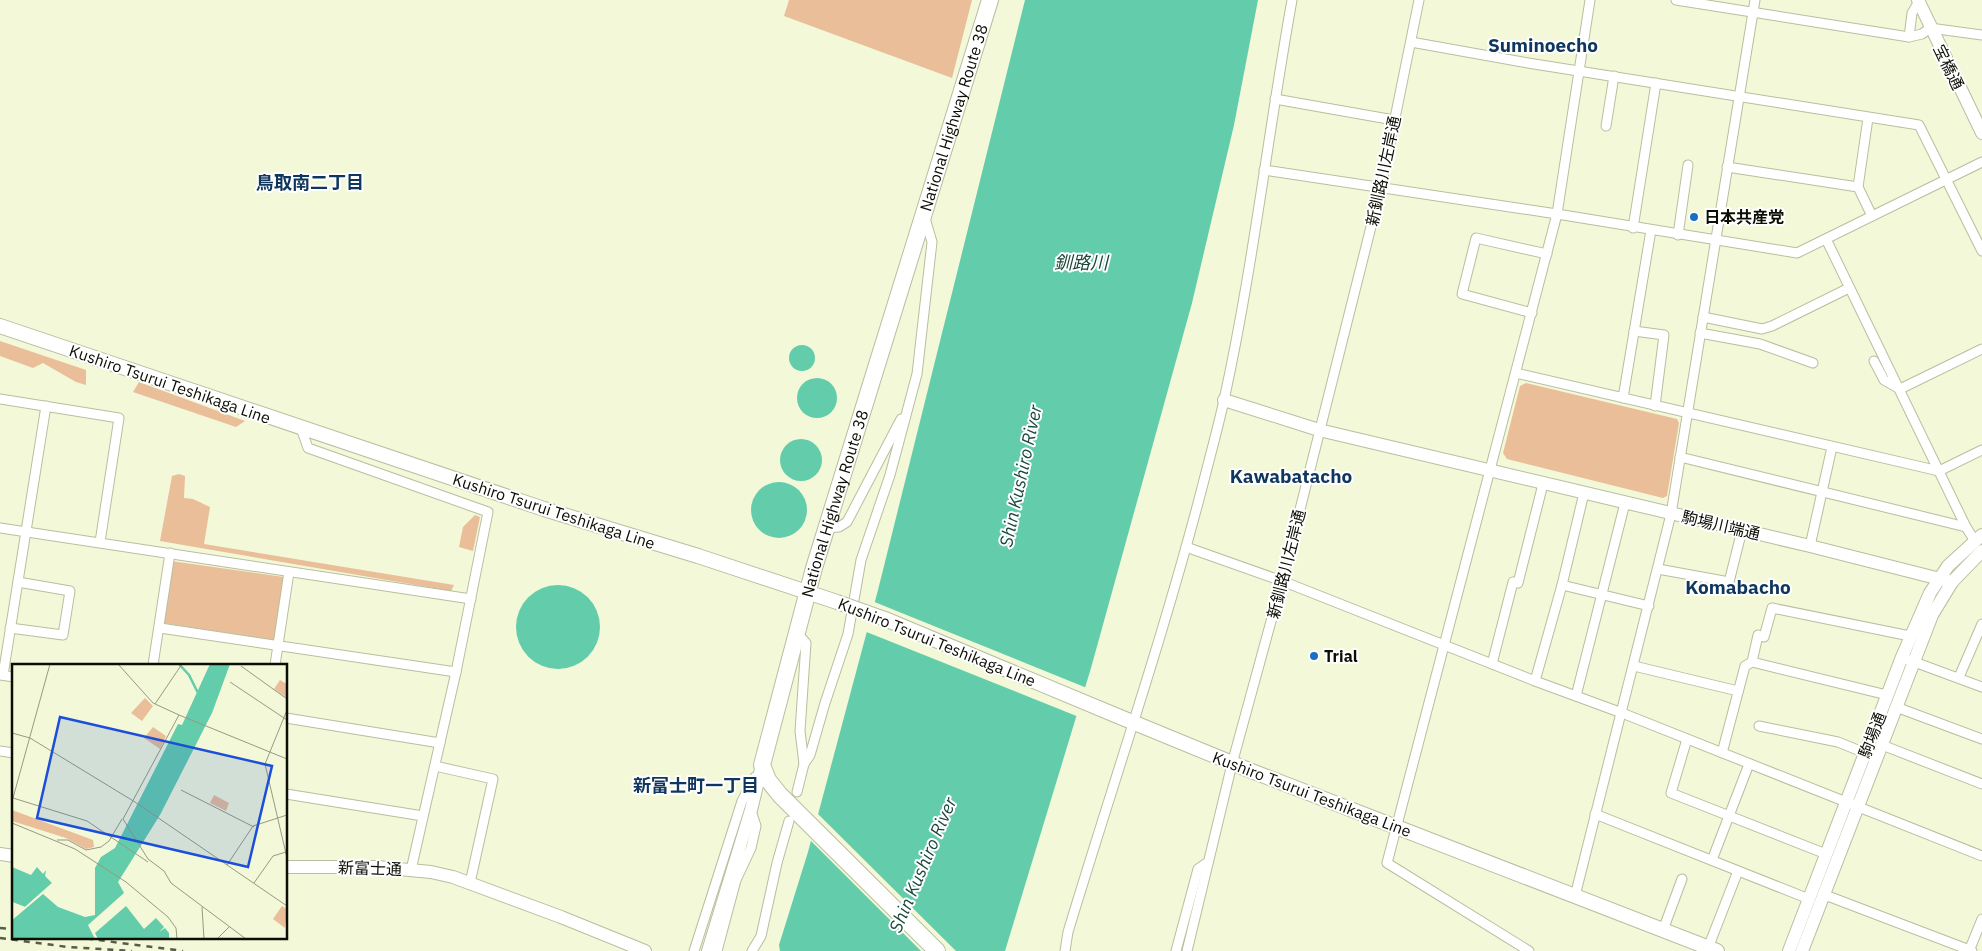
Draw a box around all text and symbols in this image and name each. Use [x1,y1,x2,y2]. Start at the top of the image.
street label: National Highway Route 38 [915,22,992,214]
district label: Suminoecho [1488,33,1598,57]
street label: 宝橋通 [1929,41,1969,93]
street label: 新釧路川左岸通 [1362,114,1404,228]
district label: 鳥取南二丁目 [256,171,364,194]
place label: 日本共産党 [1704,207,1784,227]
marker: 日本共産党 [1688,211,1700,223]
water label: 釧路川 [1054,251,1110,274]
street label: Kushiro Tsurui Teshikaga Line [67,340,273,428]
water label: Shin Kushiro River [994,402,1047,549]
street label: National Highway Route 38 [797,407,872,599]
district label: Kawabatacho [1230,464,1353,488]
street label: Kushiro Tsurui Teshikaga Line [450,469,658,553]
street label: 駒場川端通 [1680,506,1762,544]
street label: 新釧路川左岸通 [1263,507,1309,621]
district label: Komabacho [1685,575,1791,599]
street label: Kushiro Tsurui Teshikaga Line [835,593,1039,691]
place label: Trial [1324,646,1358,666]
marker: Trial [1308,650,1320,662]
inset map [12,664,288,938]
street label: 駒場通 [1854,709,1890,761]
street label: Kushiro Tsurui Teshikaga Line [1210,747,1414,841]
district label: 新富士町一丁目 [633,774,759,797]
water label: Shin Kushiro River [884,793,962,936]
street label: 新富士通 [338,857,402,879]

